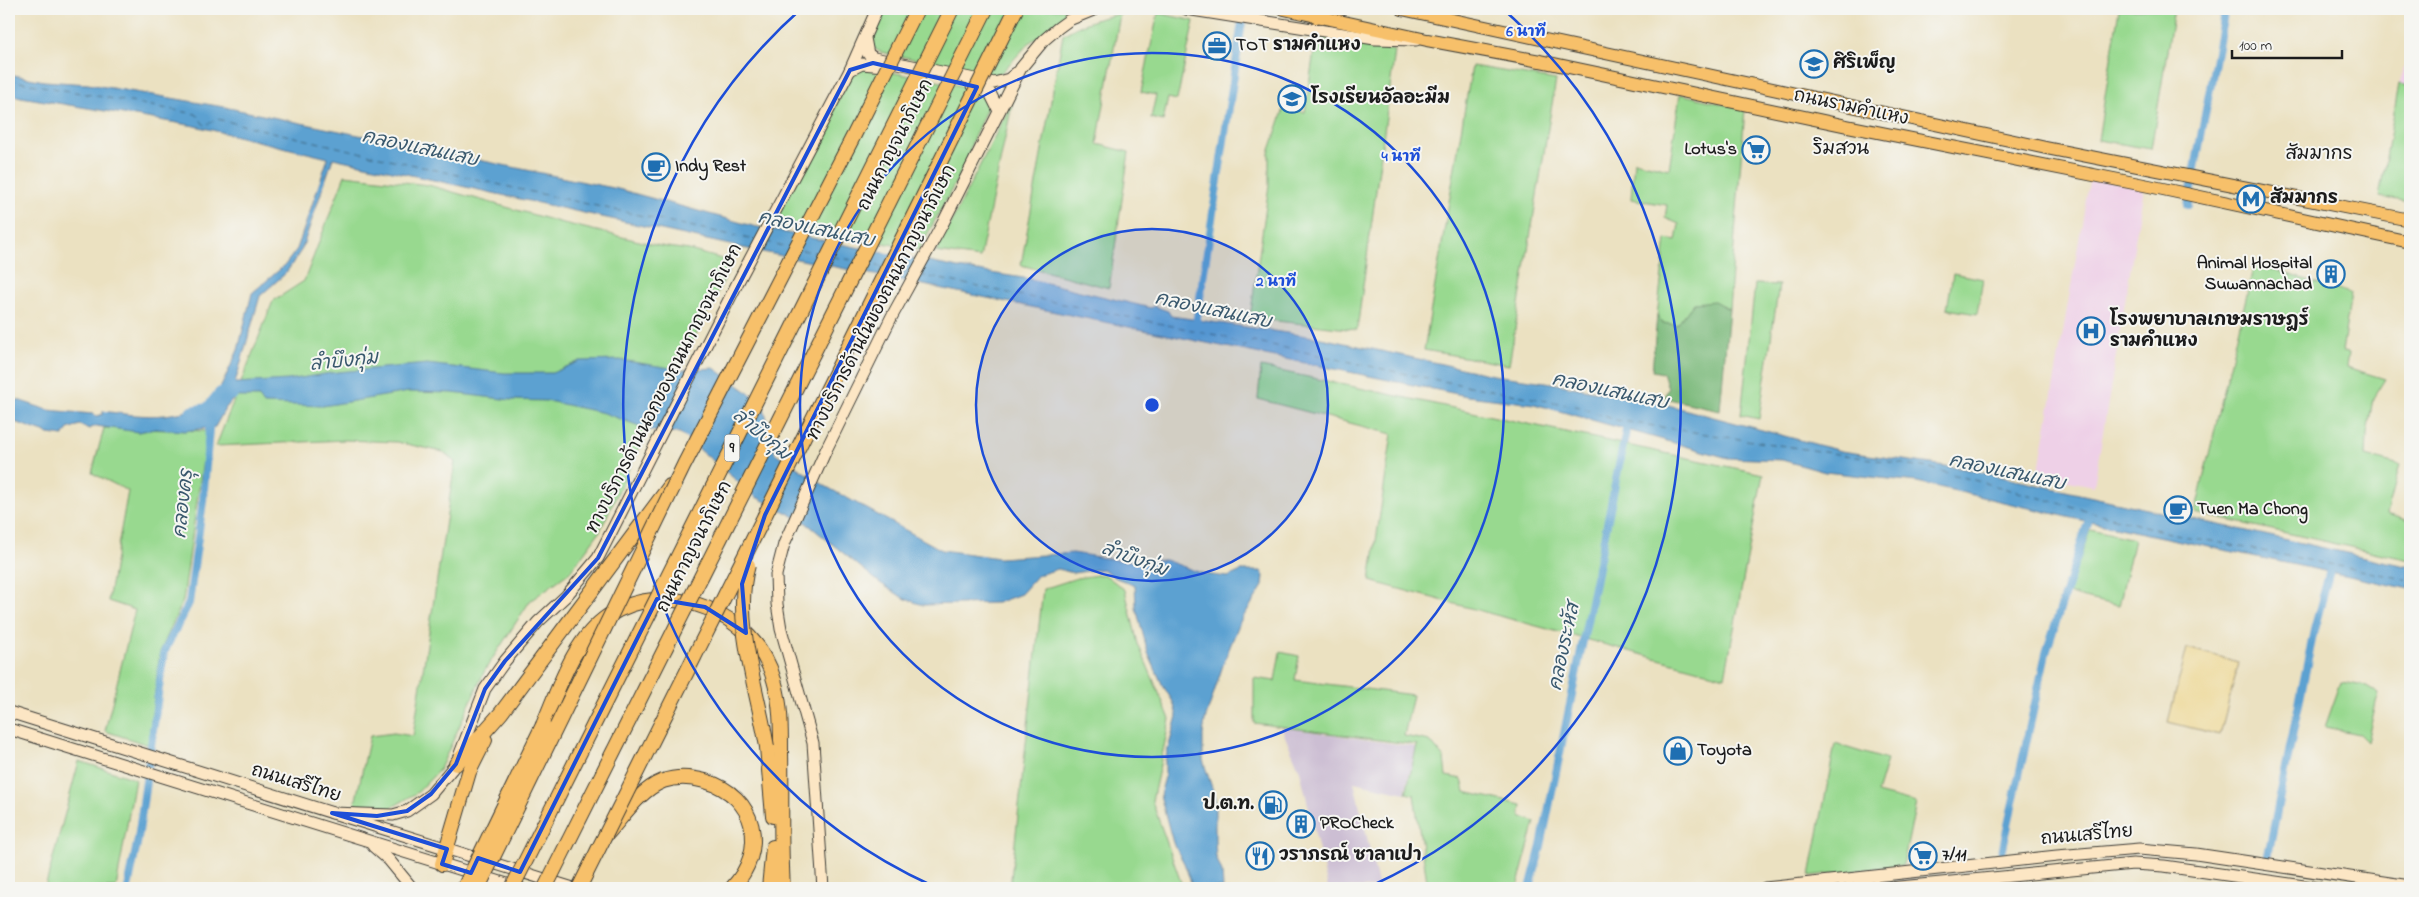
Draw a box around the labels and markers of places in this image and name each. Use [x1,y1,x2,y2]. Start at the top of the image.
office icon: TOT รามคำแหง [1202,31,1232,61]
place label: TOT รามคำแหง [1236,33,1361,59]
school or university icon: ศิริเพ็ญ [1799,49,1829,79]
place label: ศิริเพ็ญ [1833,50,1896,77]
school or university icon: โรงเรียนอัลอะมีม [1277,84,1307,114]
place label: โรงเรียนอัลอะมีม [1310,85,1450,112]
supermarket icon: Lotus's [1741,135,1771,165]
place label: Lotus's [1684,137,1737,163]
cafe icon: Indy Rest [641,152,671,182]
place label: Indy Rest [675,154,747,181]
metro station icon: สัมมากร [2236,184,2266,214]
place label: สัมมากร [2270,186,2338,212]
place label: Animal Hospital Suwannachad [2197,251,2313,298]
building icon: Animal Hospital Suwannachad [2316,259,2346,289]
place label: โรงพยาบาลเกษมราษฎร์ รามคำแหง [2109,306,2309,355]
hospital icon: โรงพยาบาลเกษมราษฎร์ รามคำแหง [2076,316,2106,346]
centre of rings [1143,396,1161,414]
cafe icon: Tuen Ma Chong [2163,495,2193,525]
place label: Tuen Ma Chong [2197,497,2308,524]
shop icon: Toyota [1663,736,1693,766]
place label: Toyota [1697,738,1752,765]
fuel station icon: ป.ต.ท. [1258,790,1288,820]
place label: ป.ต.ท. [1203,792,1254,818]
building icon: PROCheck [1286,809,1316,839]
place label: PROCheck [1320,811,1395,837]
restaurant icon: วราภรณ์ ซาลาเปา [1245,841,1275,871]
place label: วราภรณ์ ซาลาเปา [1279,841,1421,869]
supermarket icon: 7/11 [1908,841,1938,871]
place label: 7/11 [1942,843,1967,869]

